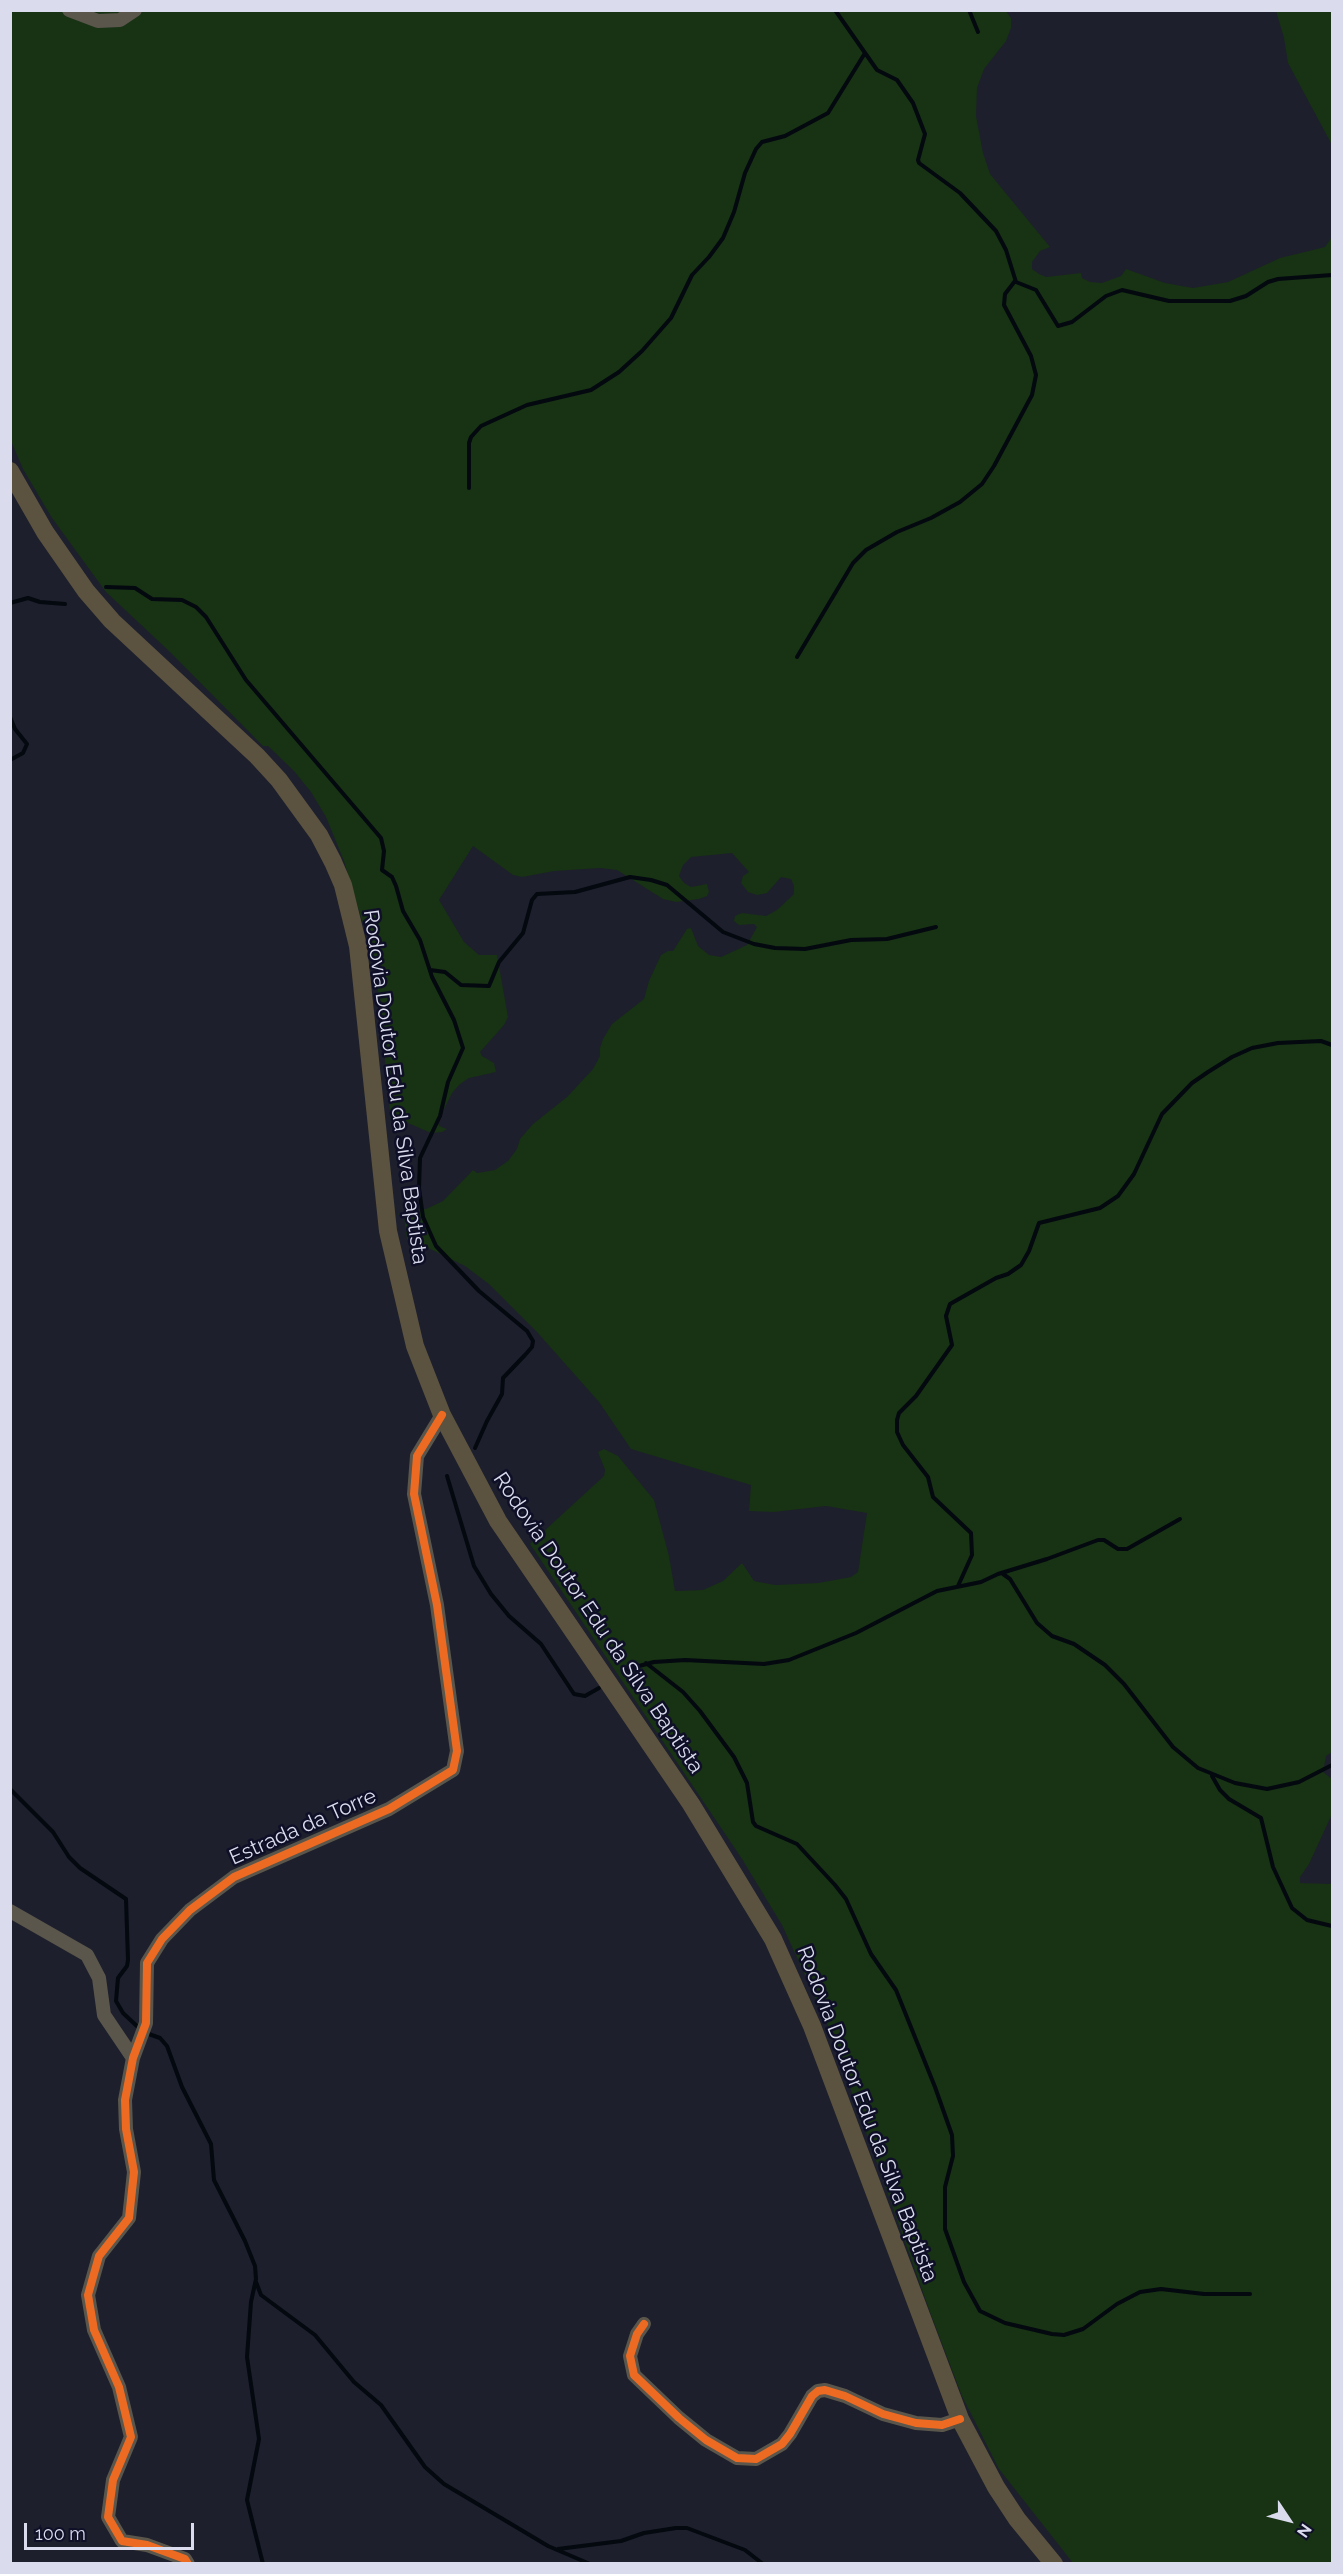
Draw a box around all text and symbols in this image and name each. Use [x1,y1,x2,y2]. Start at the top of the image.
street label: Rodovia Doutor Edu da Silva Baptista [358,908,432,1266]
street label: Rodovia Doutor Edu da Silva Baptista [488,1468,708,1778]
street label: Estrada da Torre [226,1783,380,1871]
street label: Rodovia Doutor Edu da Silva Baptista [791,1942,943,2286]
north arrow [1259,2490,1319,2550]
scale bar [27,2511,196,2549]
text: N [1293,2520,1315,2541]
text: 100 m [35,2523,86,2544]

